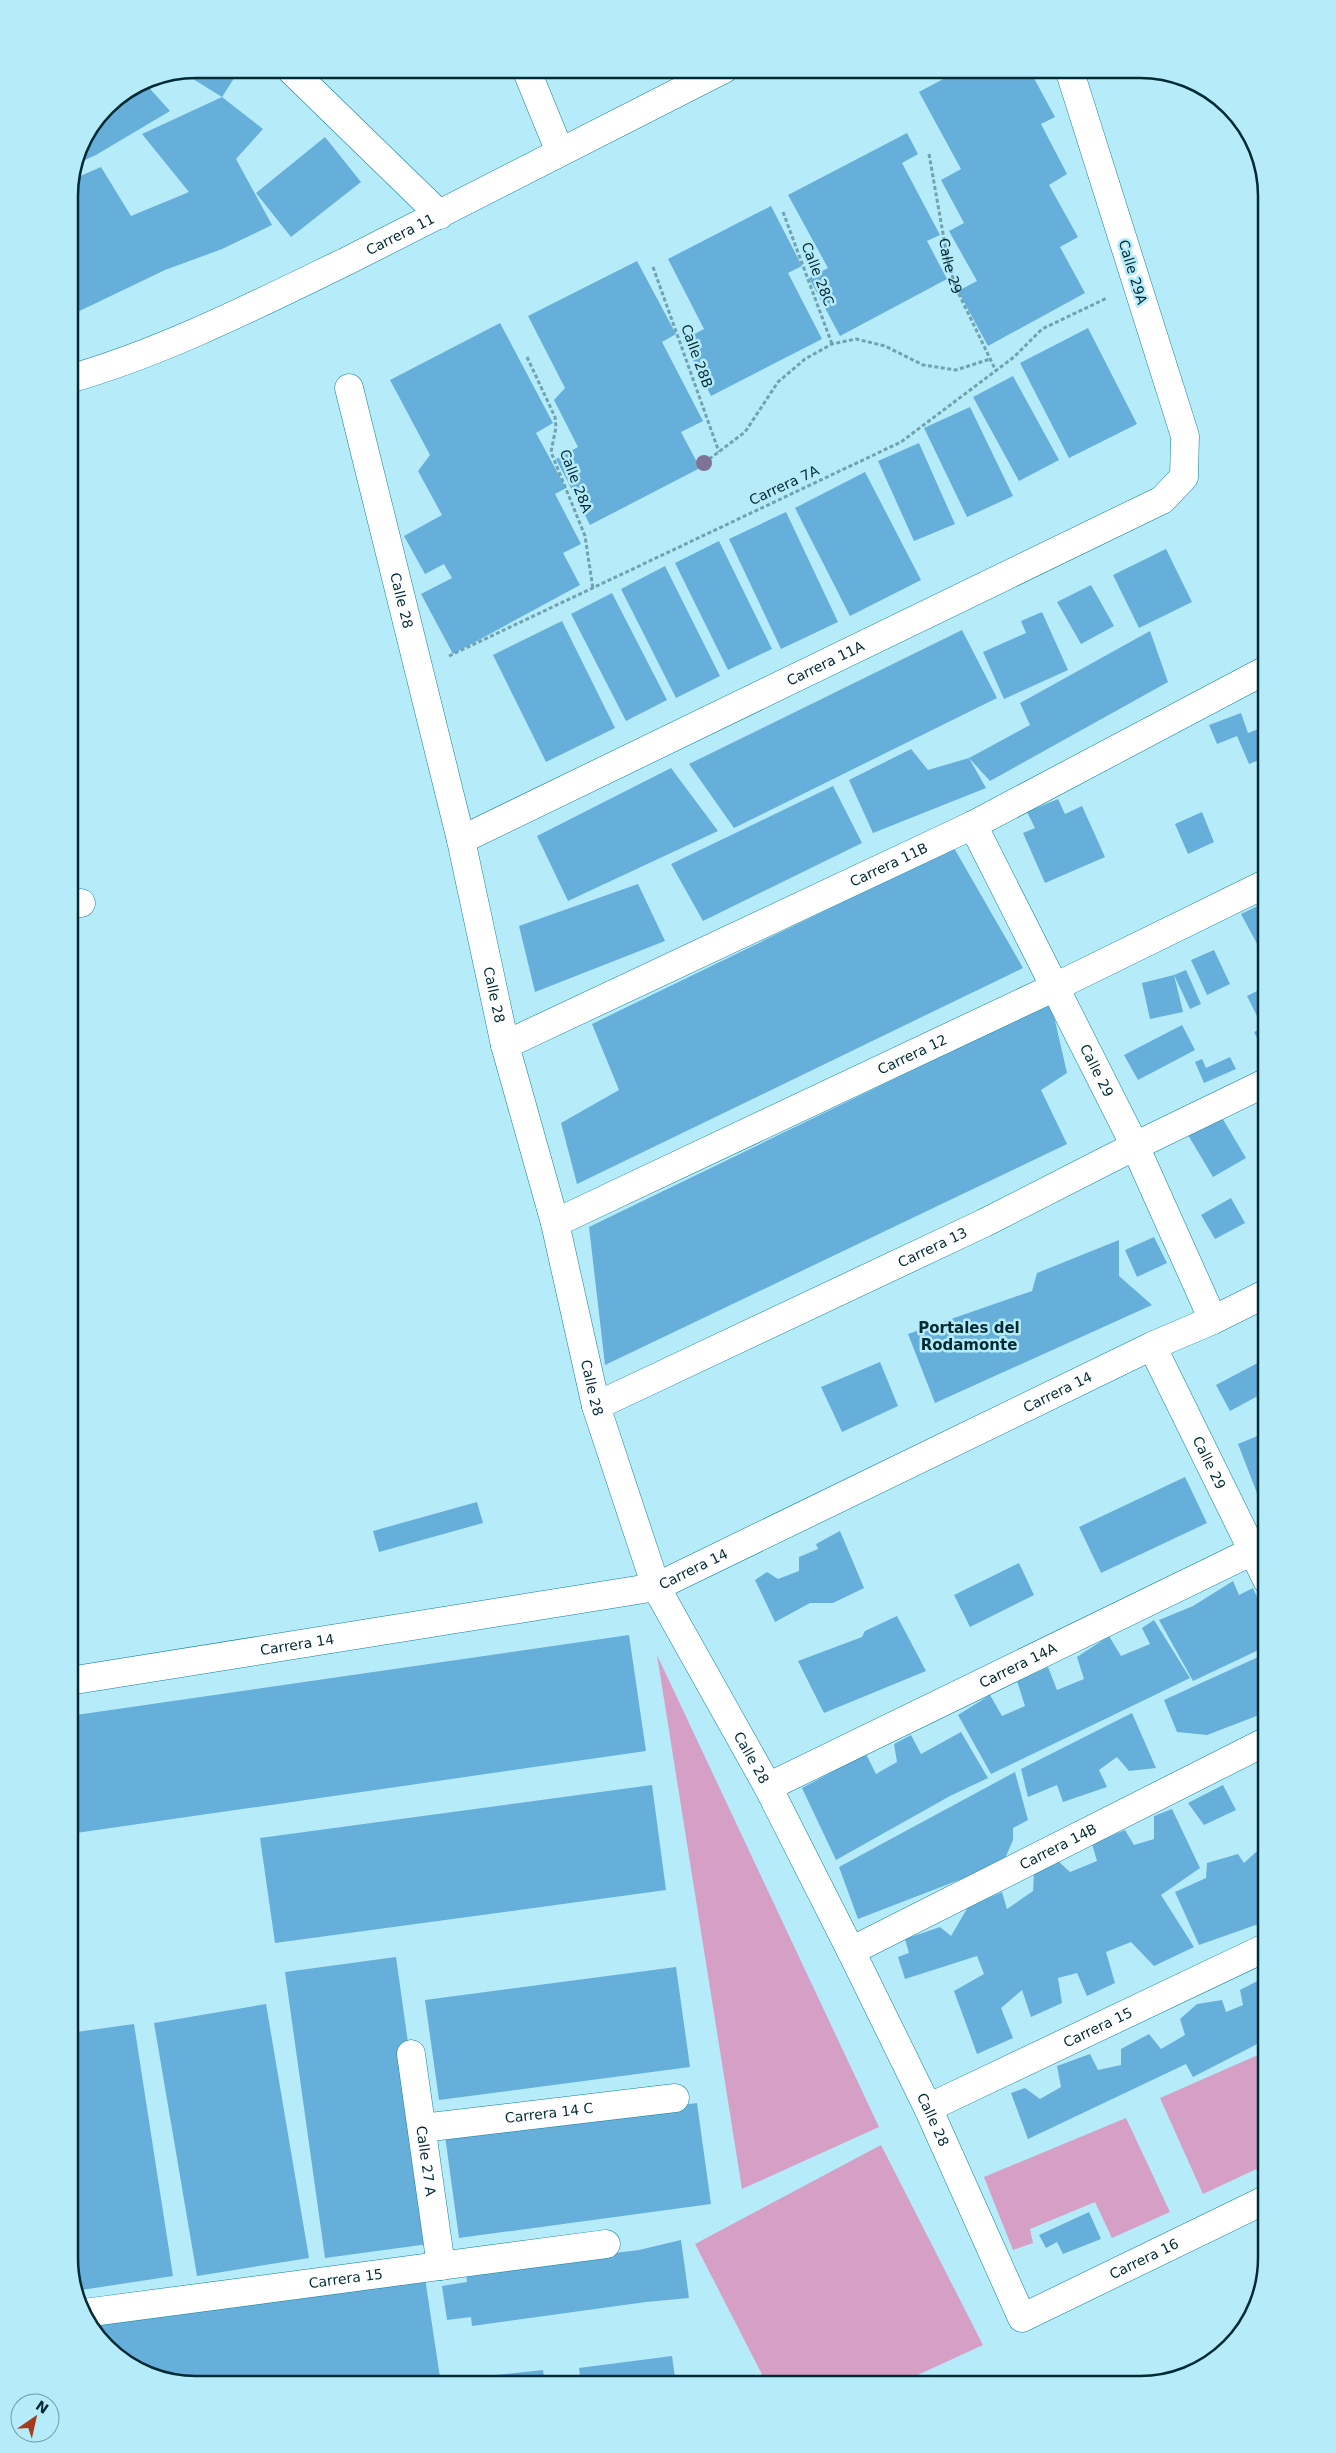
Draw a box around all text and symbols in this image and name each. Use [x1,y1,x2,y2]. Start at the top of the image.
street label: Carrera 11 [363,210,437,258]
street label: Calle 29 [936,237,966,297]
street label: Calle 29A [1116,238,1151,307]
street label: Calle 28C [799,240,838,308]
street label: Calle 28B [678,322,716,390]
street label: Calle 28A [557,447,596,515]
street label: Carrera 7A [747,462,822,508]
street label: Calle 28 [387,571,416,630]
street label: Carrera 11A [784,638,867,689]
street label: Carrera 11B [847,839,930,890]
street label: Calle 28 [480,965,508,1024]
street label: Carrera 12 [875,1031,949,1078]
street label: Calle 29 [1077,1041,1117,1100]
street label: Carrera 13 [895,1224,970,1270]
district label: Portales del Rodamonte [918,1319,1020,1354]
street label: Calle 28 [578,1358,607,1418]
street label: Carrera 14 [1021,1368,1095,1415]
street label: Calle 29 [1190,1434,1229,1492]
street label: Carrera 14 [656,1545,730,1592]
street label: Carrera 14 [259,1631,335,1658]
street label: Carrera 14A [977,1639,1060,1691]
street label: Calle 28 [731,1729,772,1786]
street label: Carrera 14B [1017,1820,1099,1873]
street label: Carrera 15 [1061,2004,1135,2051]
street label: Calle 28 [914,2090,952,2149]
street label: Carrera 14 C [504,2100,594,2126]
street label: Calle 27 A [413,2125,439,2198]
street label: Carrera 16 [1107,2235,1181,2282]
street label: Carrera 15 [308,2266,384,2291]
north arrow [10,2393,60,2443]
text: N [33,2397,52,2417]

